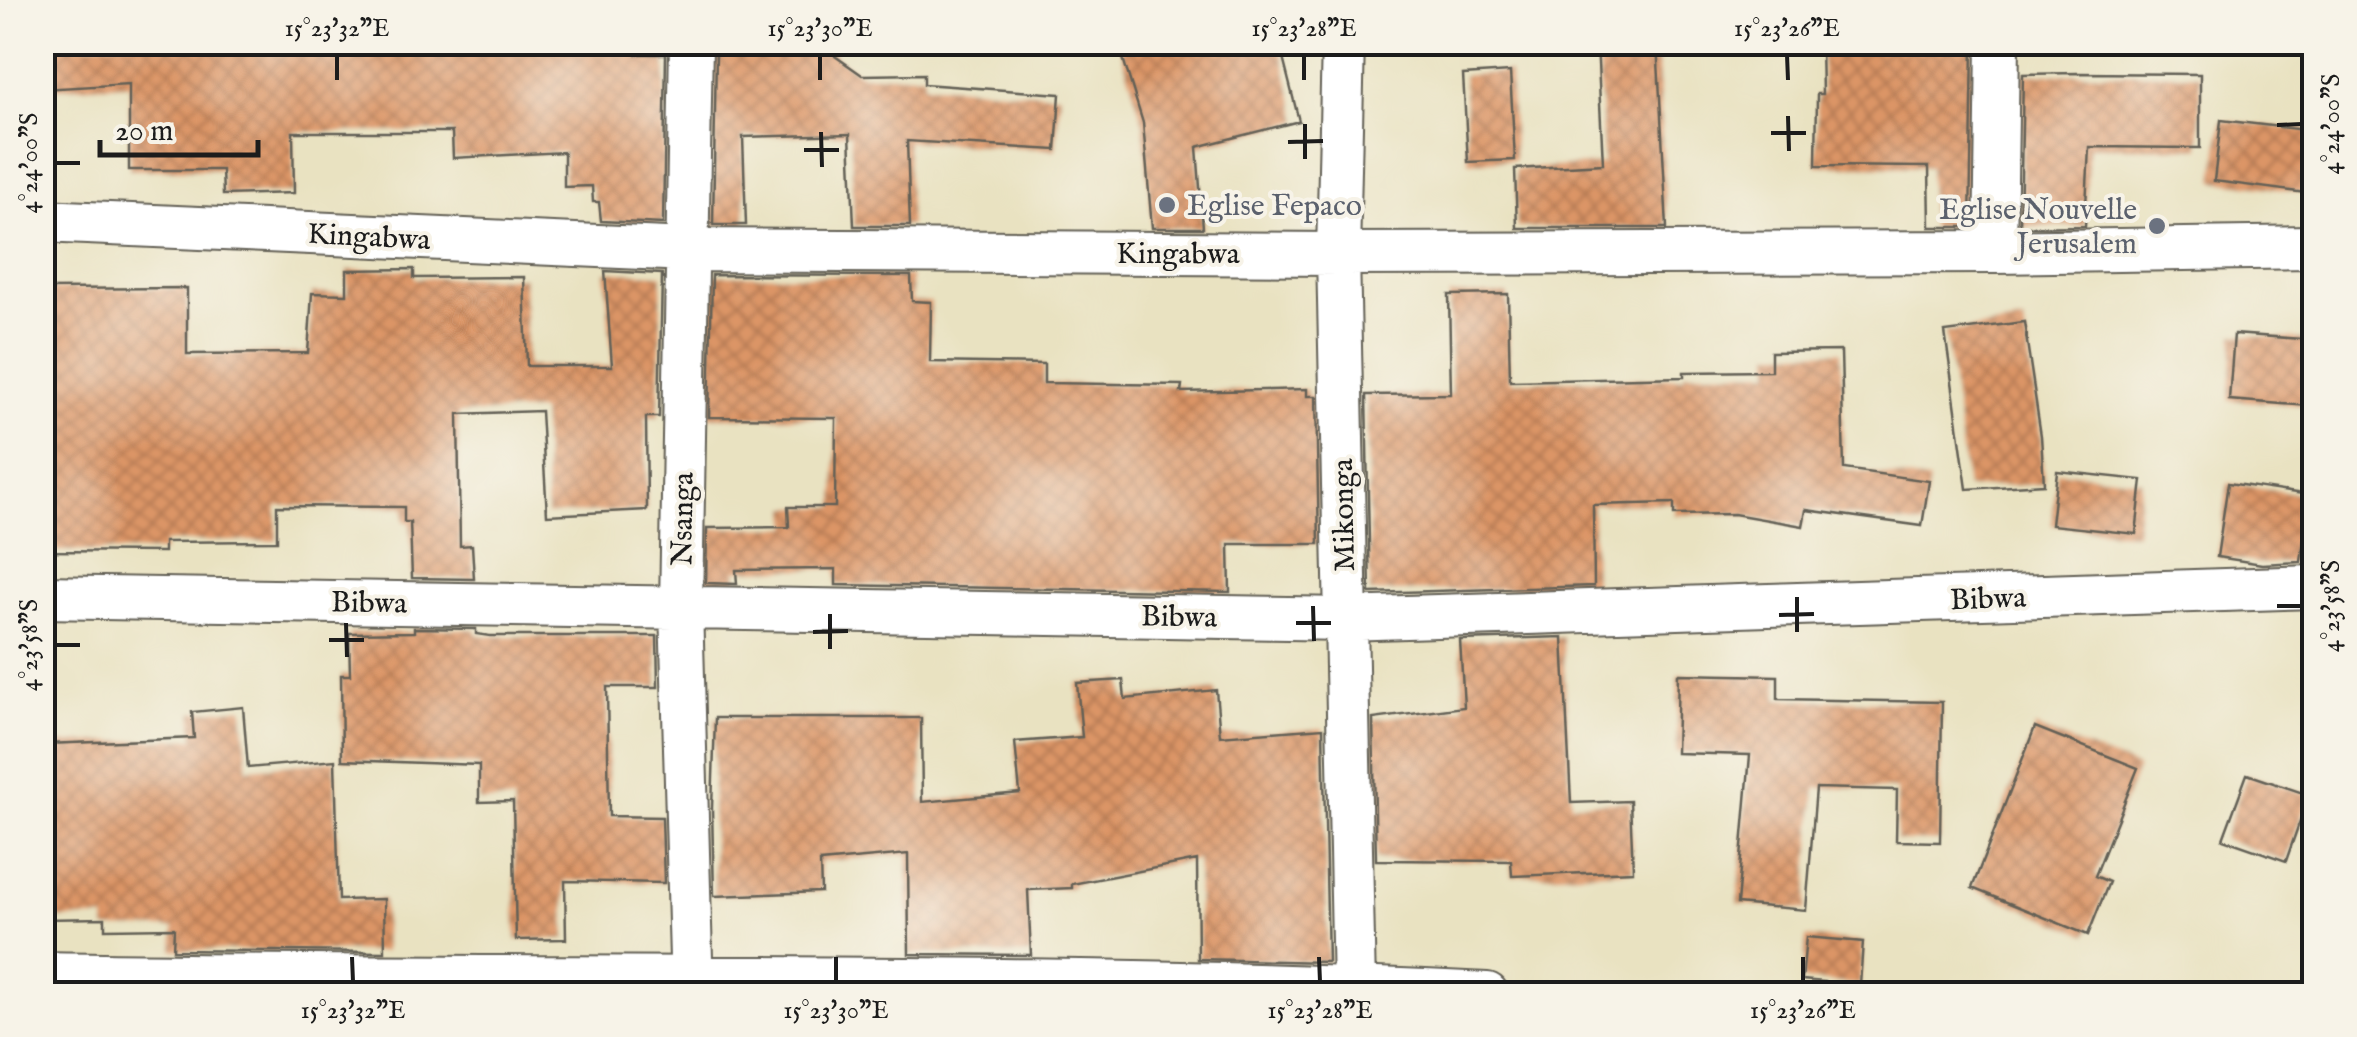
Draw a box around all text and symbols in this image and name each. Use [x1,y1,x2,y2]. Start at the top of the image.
text: 15°23'32"E [284,13,390,45]
text: 15°23'30"E [767,13,873,45]
text: 15°23'28"E [1251,13,1357,45]
text: 15°23'26"E [1734,13,1840,45]
text: 4°24'00"S [2316,74,2348,174]
scale bar [100,95,258,157]
text: 4°24'00"S [14,113,46,213]
text: 20 m [115,113,174,151]
place label: Eglise Fepaco [1187,188,1362,226]
place label: Eglise Nouvelle Jerusalem [1939,192,2137,264]
marker: Eglise Fepaco [1156,194,1178,216]
marker: Eglise Nouvelle Jerusalem [2146,215,2168,237]
street label: Kingabwa [306,216,431,260]
street label: Kingabwa [1116,236,1240,274]
street label: Mikonga [1325,458,1365,572]
street label: Nsanga [664,472,704,566]
text: 4°23'58"S [2316,560,2348,652]
street label: Bibwa [1949,580,2027,620]
street label: Bibwa [331,584,407,624]
street label: Bibwa [1141,598,1217,638]
text: 4°23'58"S [14,599,46,691]
text: 15°23'32"E [300,995,406,1027]
text: 15°23'30"E [783,995,889,1027]
text: 15°23'28"E [1267,995,1373,1027]
text: 15°23'26"E [1750,995,1856,1027]

